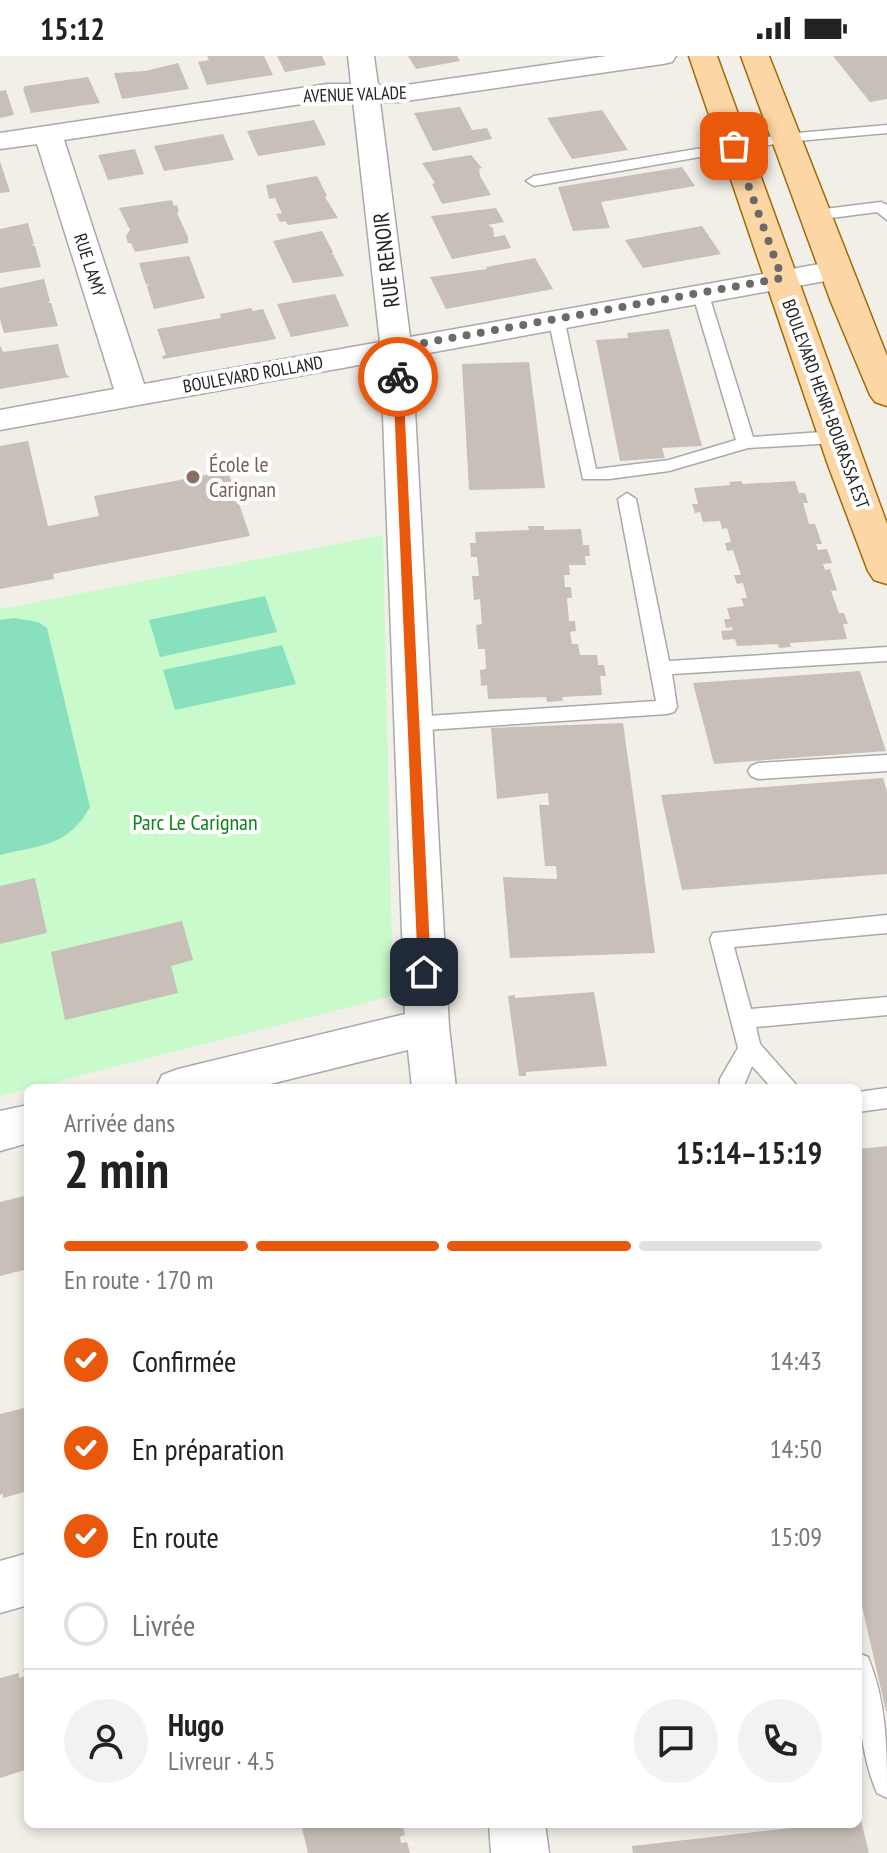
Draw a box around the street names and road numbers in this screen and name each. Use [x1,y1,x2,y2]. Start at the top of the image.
street label: AVENUE VALADE [303,81,407,107]
street label: RUE RENOIR [366,211,406,309]
street label: RUE LAMY [69,230,111,300]
street label: BOULEVARD HENRI-BOURASSA EST [777,296,875,512]
street label: BOULEVARD ROLLAND [181,350,325,398]

